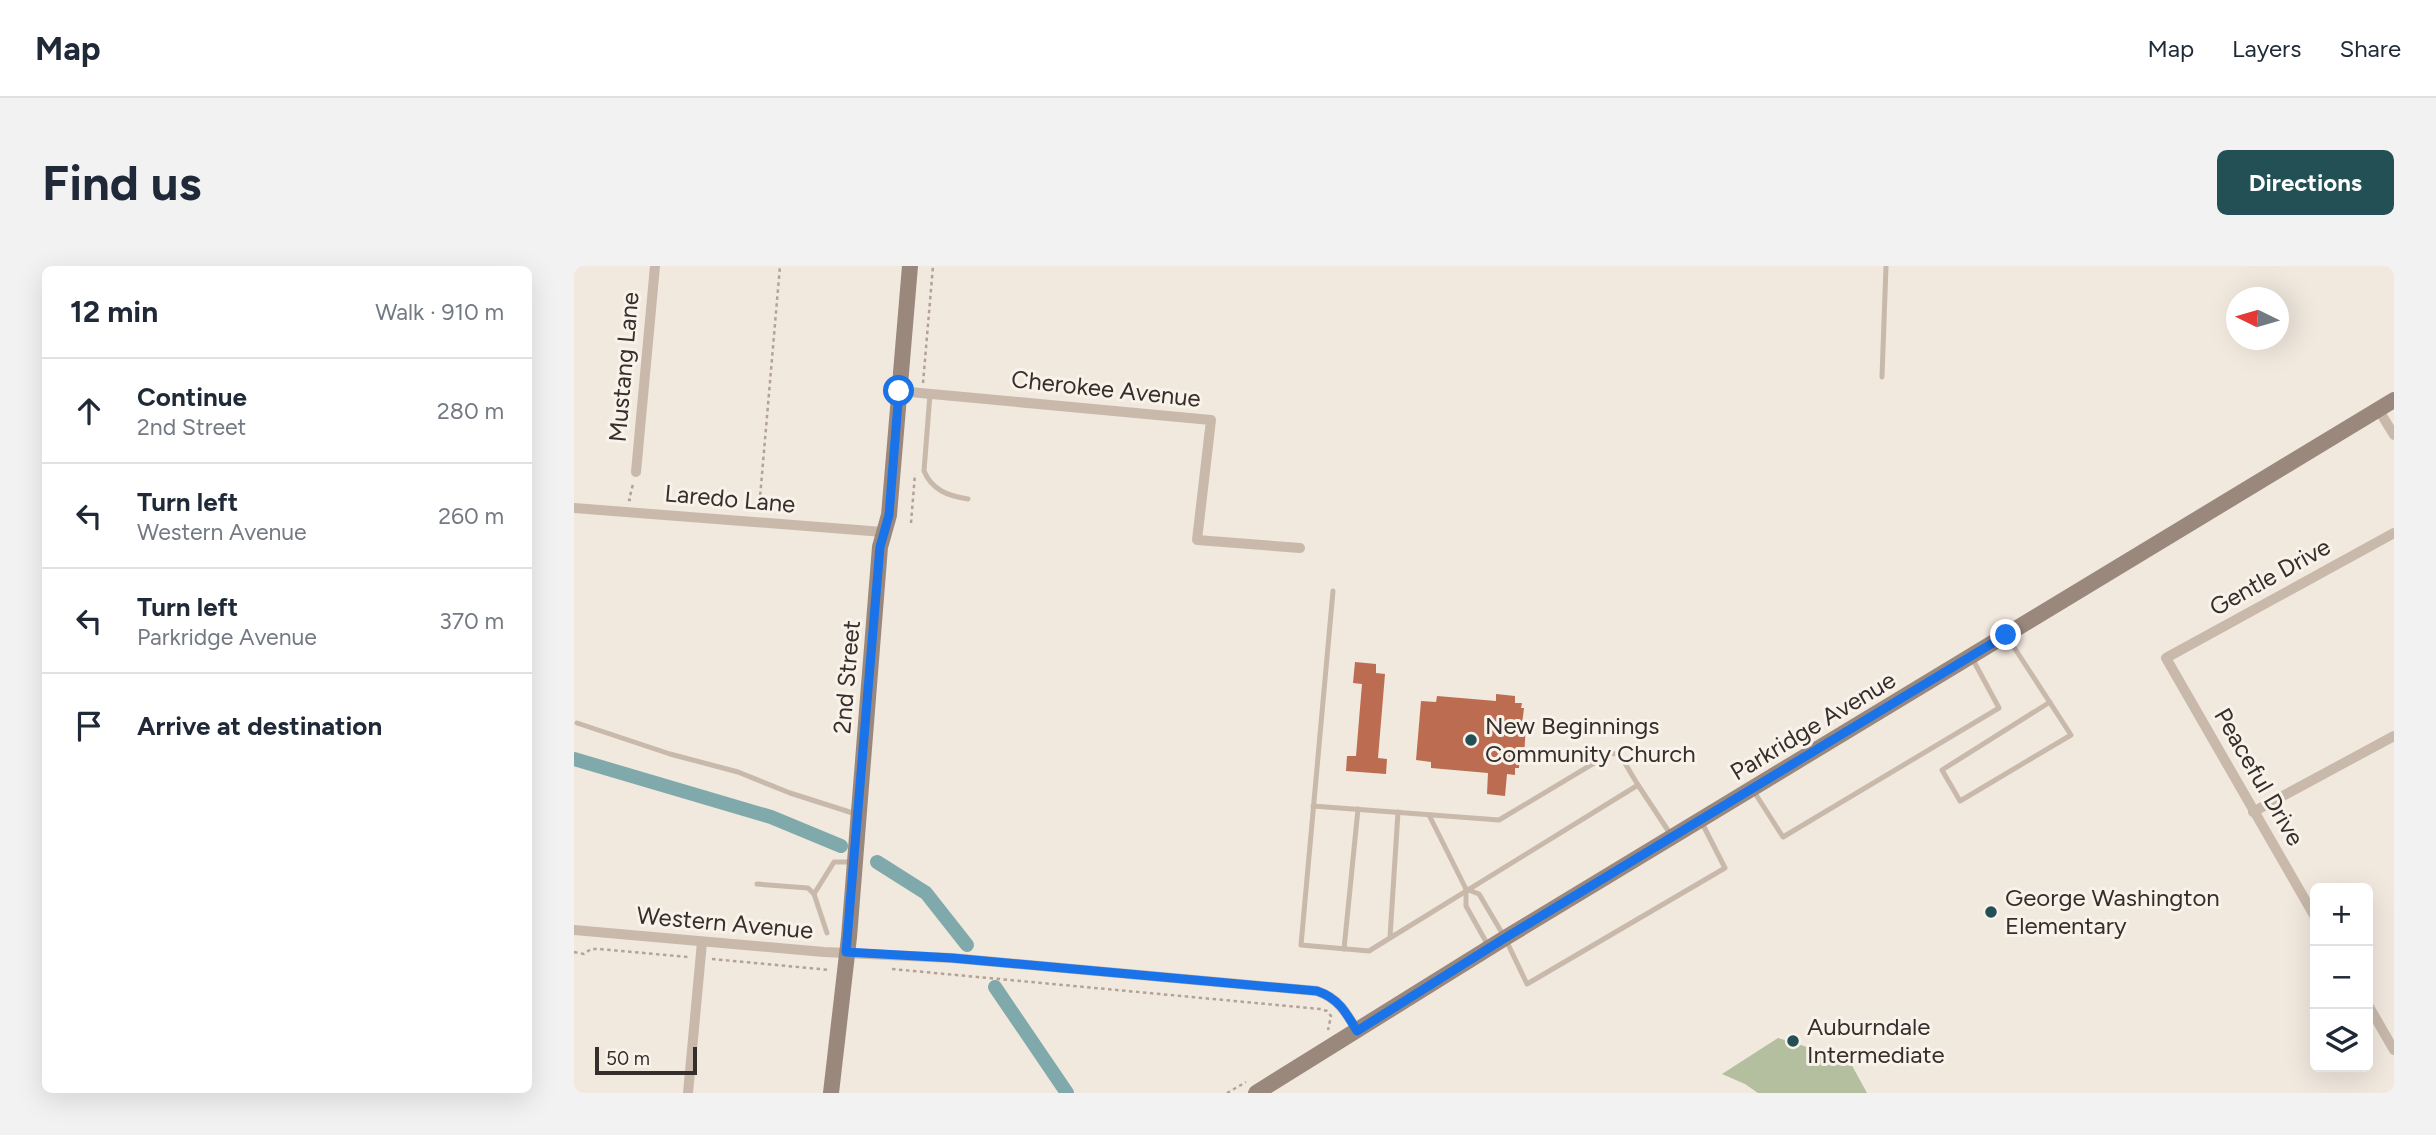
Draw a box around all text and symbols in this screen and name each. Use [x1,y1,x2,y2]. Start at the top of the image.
text: Map [35,29,101,68]
text: Map [2147,34,2194,63]
text: Layers [2232,34,2301,63]
text: Share [2339,34,2401,63]
button: Directions [2217,150,2394,215]
text: Find us [42,153,201,212]
north arrow [2226,287,2289,350]
street label: Mustang Lane [602,291,645,443]
text: 12 min [70,293,158,330]
text: Walk · 910 m [375,298,504,326]
street label: Cherokee Avenue [1010,364,1202,413]
route start [883,375,914,406]
text: Continue [137,381,247,413]
icon: ahead [70,392,108,430]
text: 280 m [437,397,504,425]
text: 2nd Street [137,413,246,441]
street label: Laredo Lane [663,478,797,519]
text: Turn left [137,486,238,518]
icon: left [70,497,108,535]
text: 260 m [438,502,504,530]
text: Western Avenue [137,518,307,546]
street label: Gentle Drive [2204,531,2335,622]
text: Turn left [137,591,238,623]
icon: left [70,602,108,640]
text: 370 m [439,607,504,635]
street label: 2nd Street [827,619,866,735]
route end [1990,619,2021,650]
text: Parkridge Avenue [137,623,317,651]
street label: Parkridge Avenue [1725,665,1901,786]
street label: Peaceful Drive [2208,703,2311,851]
icon: arrive [70,707,108,745]
text: Arrive at destination [137,710,382,742]
place label: New Beginnings Community Church [1485,711,1696,768]
marker: New Beginnings Community Church [1463,732,1479,748]
place label: George Washington Elementary [2005,883,2220,940]
map controls [2310,883,2373,1072]
button: + [2310,883,2373,946]
street label: Western Avenue [636,900,815,945]
marker: George Washington Elementary [1983,904,1999,920]
button: − [2310,946,2373,1009]
button: layers [2310,1009,2373,1072]
place label: Auburndale Intermediate [1807,1012,1945,1069]
marker: Auburndale Intermediate [1785,1033,1801,1049]
scale bar [595,1044,696,1076]
text: 50 m [606,1047,650,1070]

